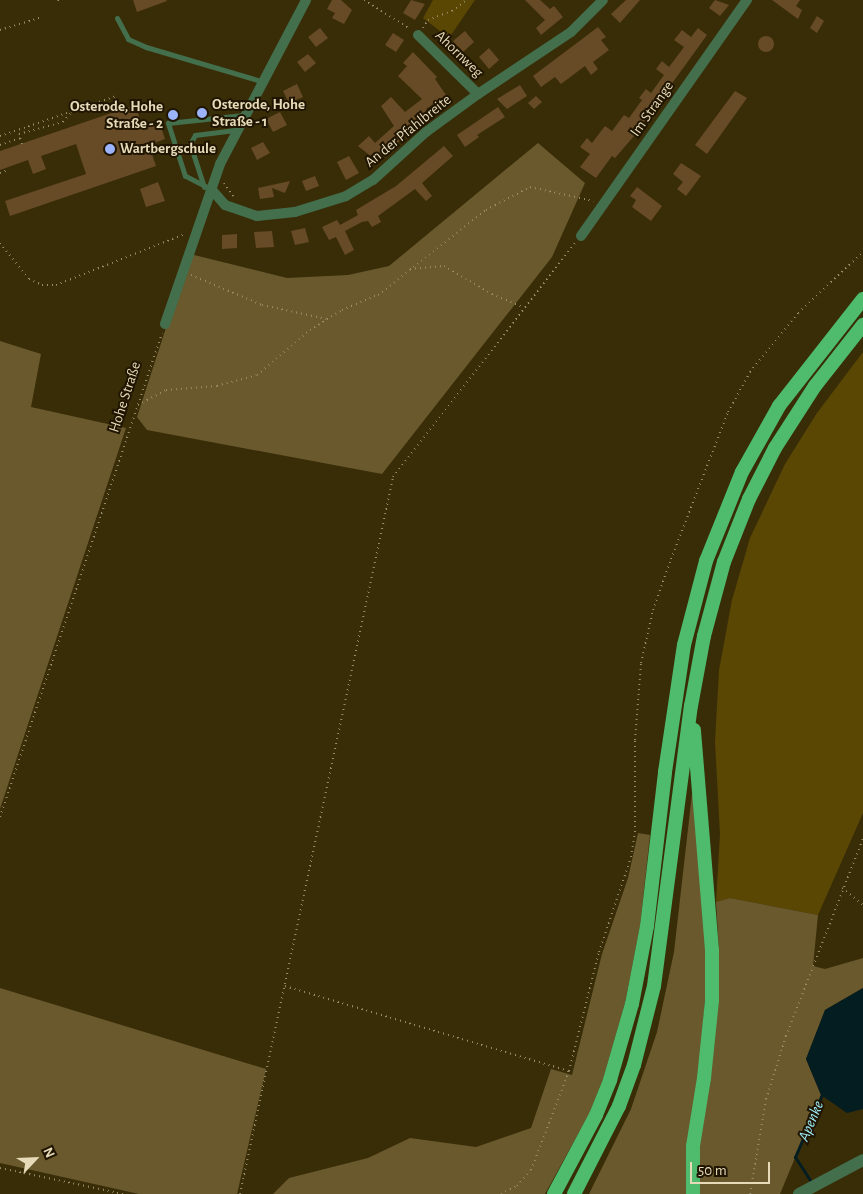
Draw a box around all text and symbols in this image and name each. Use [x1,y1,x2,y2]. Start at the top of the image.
street label: Ahornweg [431,27,487,81]
street label: Im Strange [626,78,678,140]
street label: An der Pfahlbreite [361,91,455,171]
place label: Osterode, Hohe Straße - 1 [212,95,305,130]
place label: Osterode, Hohe Straße - 2 [70,97,163,132]
marker: Osterode, Hohe Straße - 1 [196,107,208,119]
marker: Osterode, Hohe Straße - 2 [167,109,179,121]
place label: Wartbergschule [120,140,216,158]
marker: Wartbergschule [104,143,116,155]
street label: Hohe Straße [105,359,145,435]
water label: Apenke [794,1098,828,1144]
north arrow [10,1134,60,1184]
text: N [40,1145,57,1160]
scale bar [693,1152,773,1184]
text: 50 m [698,1163,727,1178]

